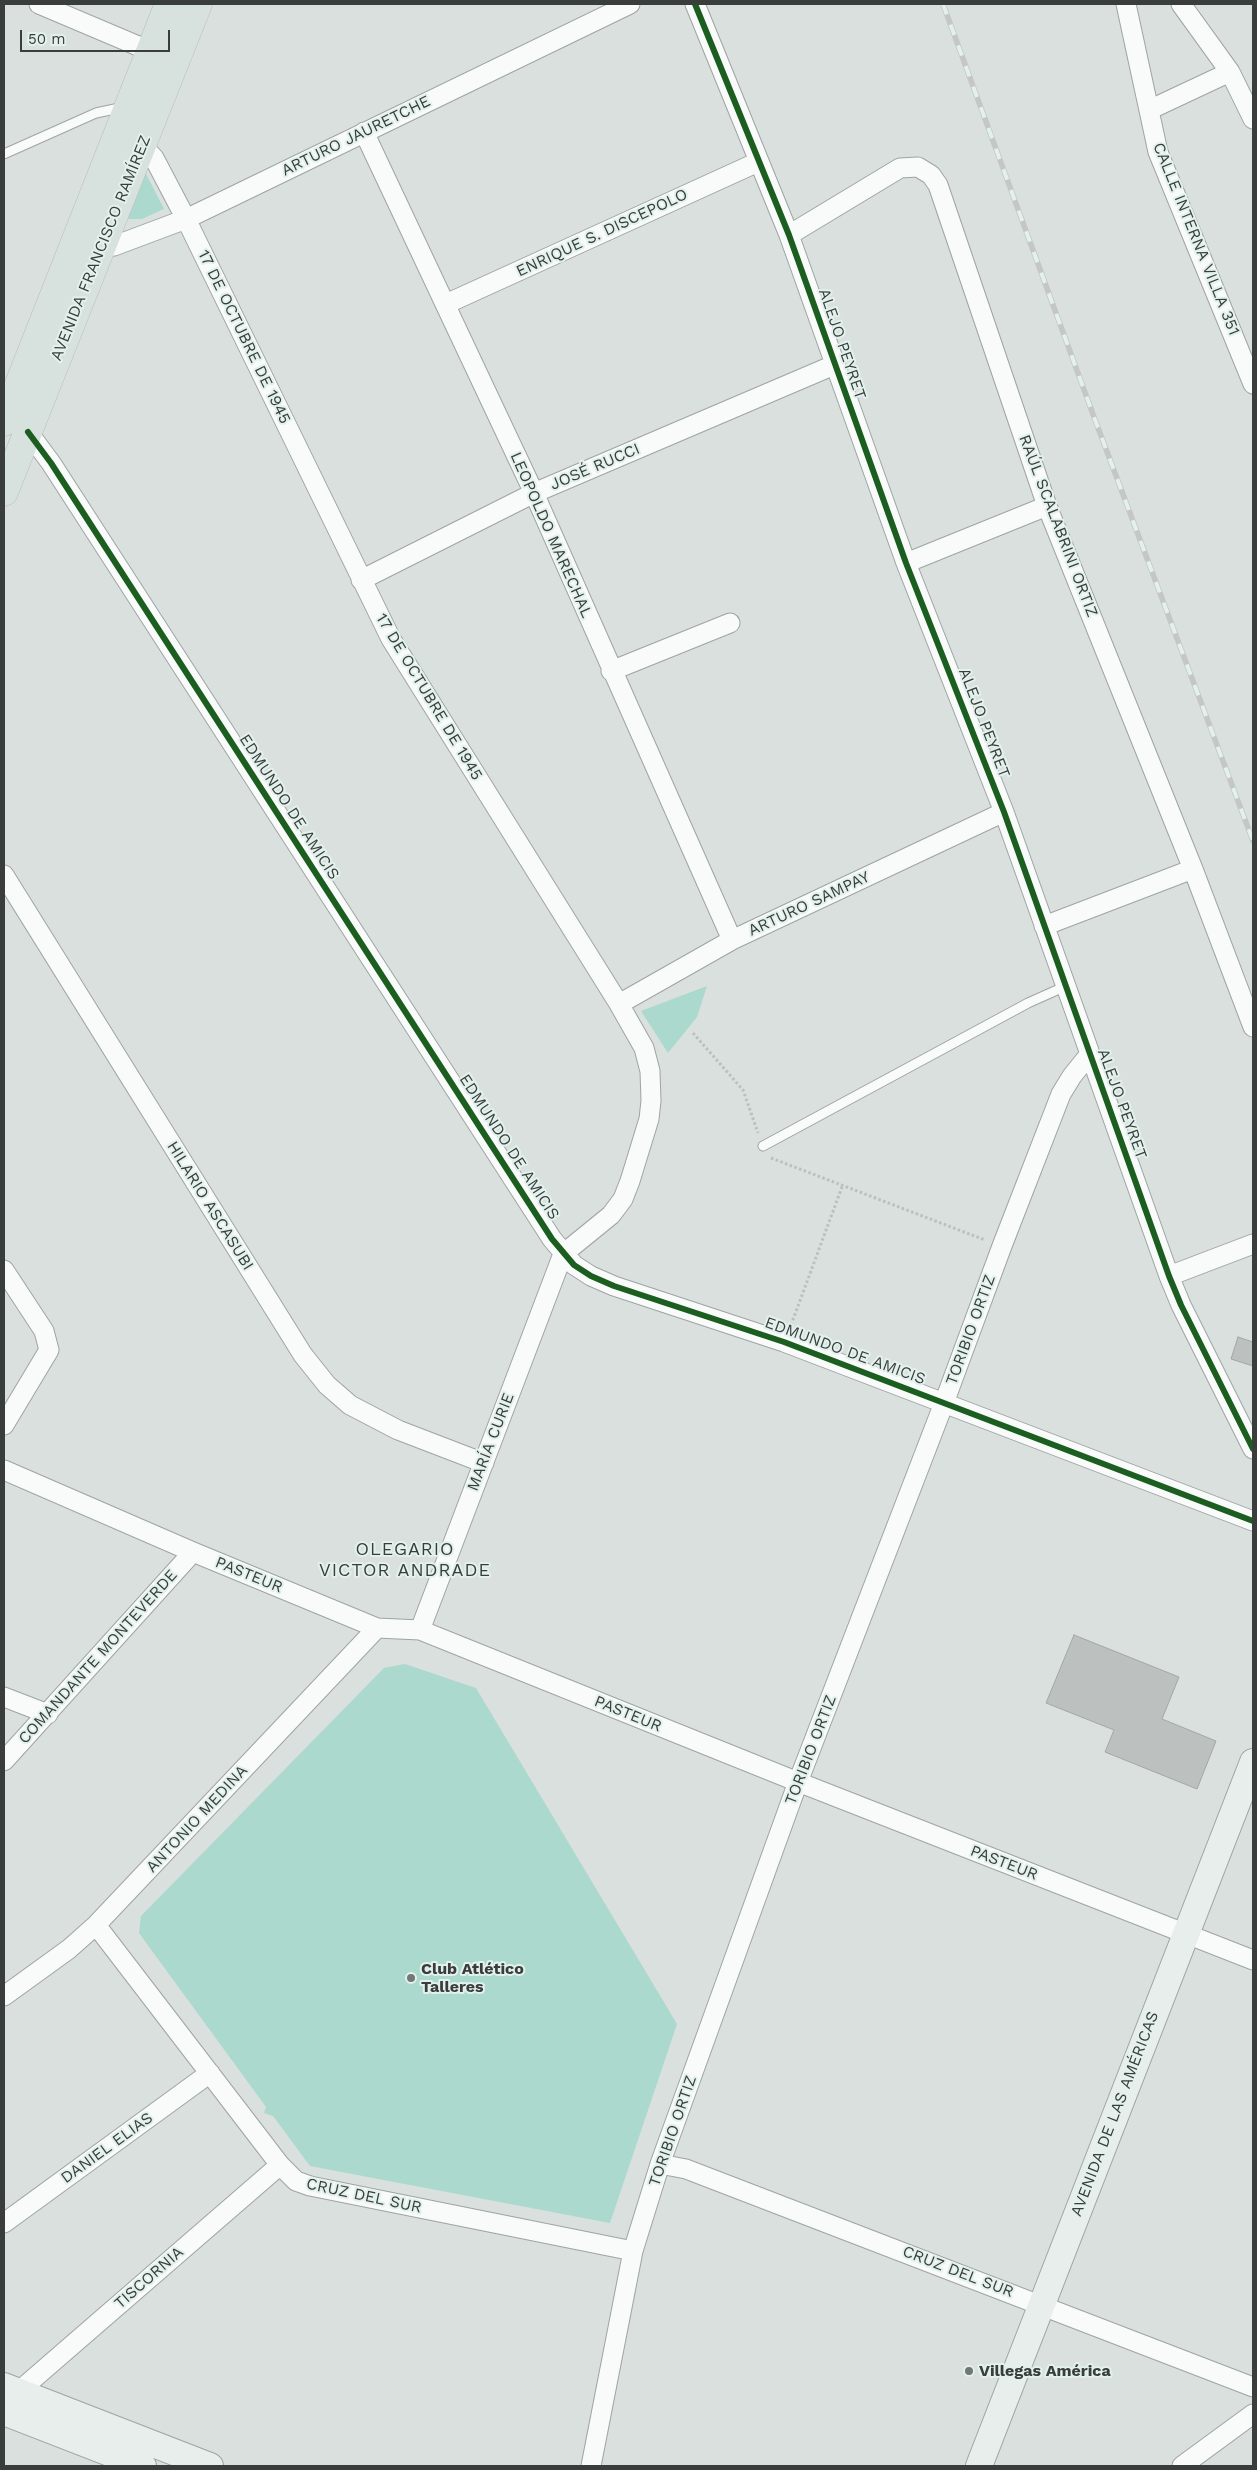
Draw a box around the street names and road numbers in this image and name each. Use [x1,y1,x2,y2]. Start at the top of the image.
street label: ARTURO JAURETCHE [278,92,434,180]
street label: AVENIDA FRANCISCO RAMÍREZ [47,132,155,364]
street label: CALLE INTERNA VILLA 351 [1148,140,1244,338]
street label: ENRIQUE S. DISCEPOLO [513,185,691,281]
street label: 17 DE OCTUBRE DE 1945 [194,247,294,427]
street label: ALEJO PEYRET [814,286,870,402]
street label: RAÚL SCALABRINI ORTIZ [1014,432,1102,620]
street label: JOSÉ RUCCI [547,439,643,495]
street label: LEOPOLDO MARECHAL [506,449,596,621]
street label: 17 DE OCTUBRE DE 1945 [372,610,486,784]
street label: ALEJO PEYRET [954,665,1014,781]
street label: EDMUNDO DE AMICIS [235,731,343,883]
street label: ARTURO SAMPAY [745,867,873,941]
street label: ALEJO PEYRET [1093,1046,1151,1162]
street label: EDMUNDO DE AMICIS [455,1071,563,1223]
street label: HILARIO ASCASUBI [163,1138,257,1274]
street label: TORIBIO ORTIZ [942,1272,1000,1388]
street label: EDMUNDO DE AMICIS [762,1313,928,1389]
street label: MARÍA CURIE [463,1390,519,1494]
street label: PASTEUR [212,1553,286,1597]
street label: COMANDANTE MONTEVERDE [15,1566,181,1748]
street label: PASTEUR [591,1692,665,1736]
street label: TORIBIO ORTIZ [781,1692,841,1808]
street label: ANTONIO MEDINA [142,1761,252,1877]
street label: PASTEUR [967,1841,1041,1885]
street label: AVENIDA DE LAS AMÉRICAS [1067,2009,1163,2219]
street label: TORIBIO ORTIZ [645,2073,701,2189]
street label: DANIEL ELIAS [57,2108,157,2188]
street label: CRUZ DEL SUR [305,2174,423,2218]
street label: CRUZ DEL SUR [900,2242,1016,2302]
street label: TISCORNIA [111,2243,187,2313]

